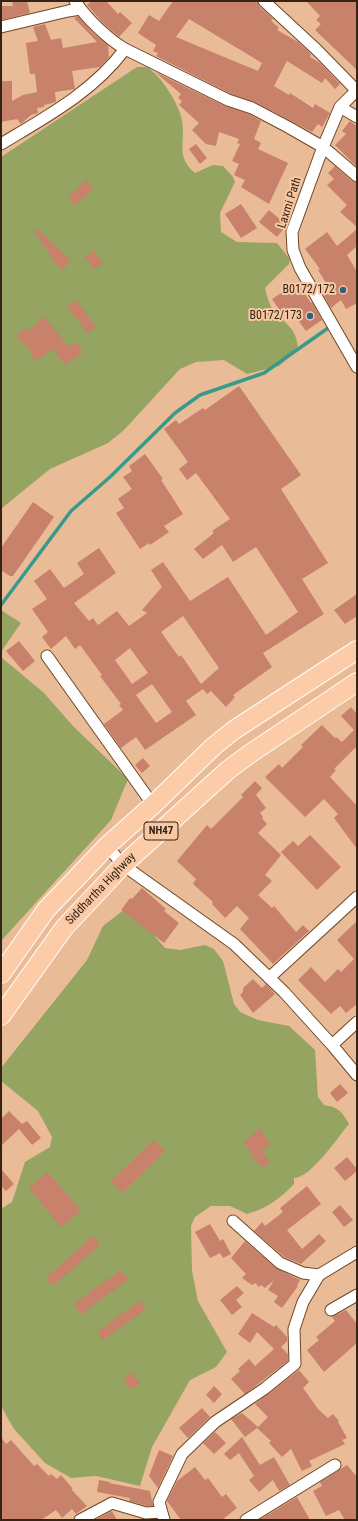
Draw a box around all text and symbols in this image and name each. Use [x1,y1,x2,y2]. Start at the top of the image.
street label: Laxmi Path [275,176,305,230]
place label: B0172/172 [283,283,335,297]
marker: B0172/172 [338,285,348,295]
place label: B0172/173 [250,309,302,323]
marker: B0172/173 [305,311,315,321]
road number: NH47 [144,822,178,840]
street label: Siddhartha Highway [63,850,139,928]

